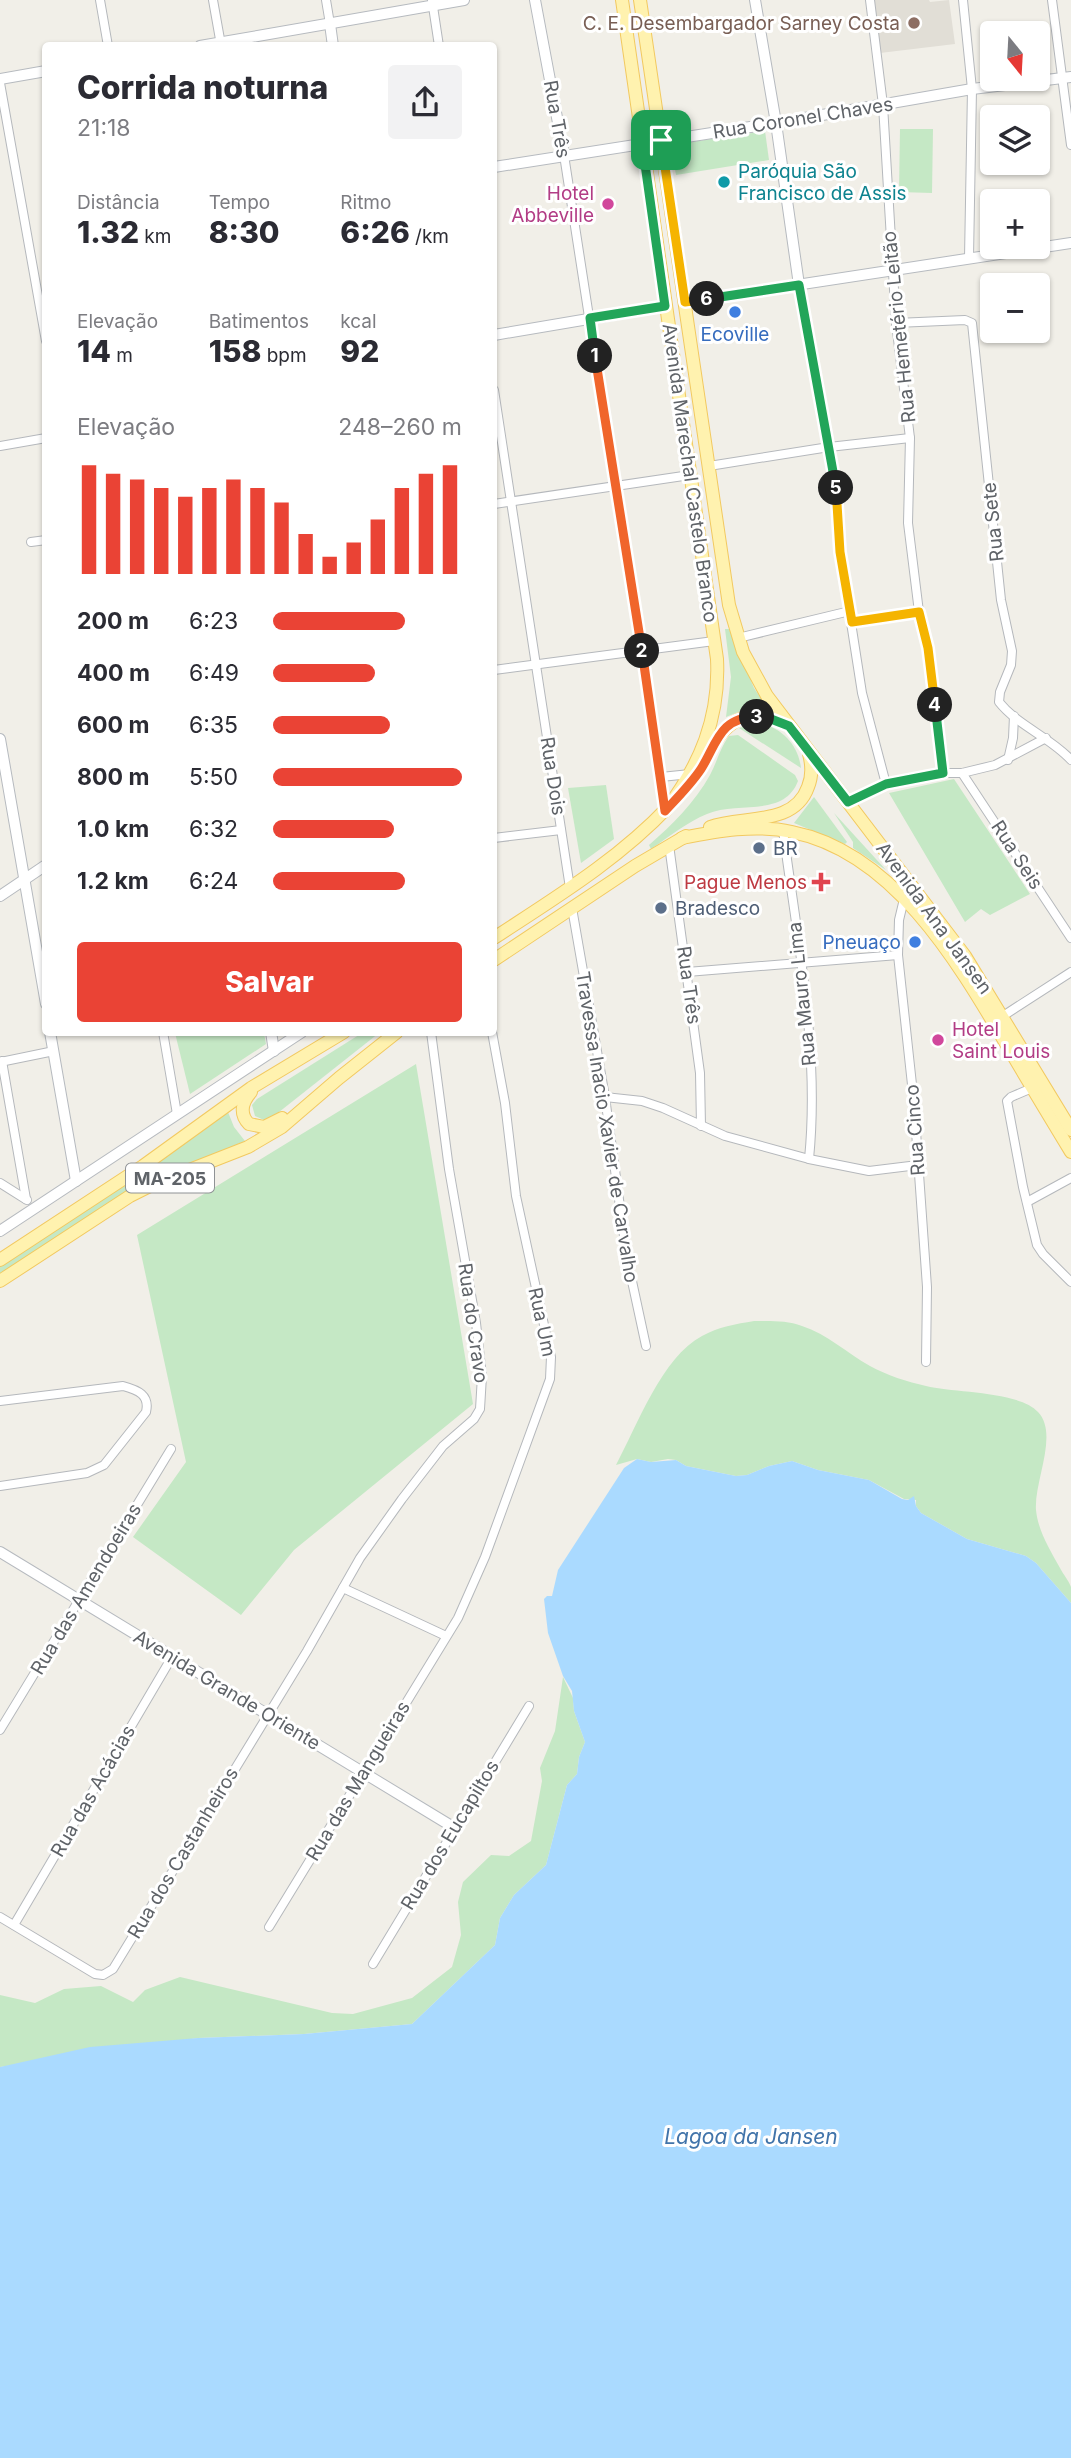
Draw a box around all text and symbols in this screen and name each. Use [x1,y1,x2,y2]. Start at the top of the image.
place label: C. E. Desembargador Sarney Costa [583,12,900,35]
marker: C. E. Desembargador Sarney Costa [906,15,922,31]
north arrow [980,21,1050,91]
map controls [980,21,1050,343]
button: share [388,65,462,139]
text: Corrida noturna [77,68,328,107]
street label: Rua Três [539,78,575,160]
street label: Rua Coronel Chaves [711,92,895,144]
button: layers [980,105,1050,175]
pin [631,110,691,170]
text: 21:18 [77,114,131,142]
icon: arrive [642,121,680,159]
place label: Paróquia São Francisco de Assis [738,160,907,205]
marker: Paróquia São Francisco de Assis [716,174,732,190]
place label: Hotel Abbeville [511,182,594,227]
button: + [980,189,1050,259]
text: Distância [77,191,160,214]
text: Tempo [209,191,270,214]
text: Ritmo [340,191,391,214]
marker: Hotel Abbeville [600,196,616,212]
text: 1.32 [77,214,139,250]
text: 8:30 [209,214,280,250]
text: 6:26 [340,214,410,250]
text: km [139,225,171,248]
text: /km [410,225,449,248]
street label: Rua Hemetério Leitão [877,230,921,424]
button: − [980,273,1050,343]
pin: 6 [690,282,724,316]
text: 6 [700,287,713,310]
marker: Ecoville [727,304,743,320]
text: Elevação [77,310,158,333]
text: Batimentos [209,310,309,333]
text: kcal [340,310,377,333]
street label: Avenida Marechal Castelo Branco [658,322,722,624]
place label: Ecoville [701,323,769,346]
text: 14 [77,333,111,369]
text: 158 [209,333,261,369]
text: 92 [340,333,379,369]
pin: 1 [578,338,612,374]
text: m [111,344,133,367]
text: bpm [261,344,307,367]
text: 1 [590,344,599,367]
text: Elevação [77,413,175,441]
text: 248–260 m [338,413,462,441]
pin: 5 [818,470,854,505]
text: 5 [829,476,842,499]
street label: Rua Sete [977,481,1009,563]
text: 200 m [77,607,149,635]
text: 6:23 [189,607,238,635]
pin: 2 [624,634,660,668]
text: 2 [636,639,647,662]
text: 400 m [77,659,150,687]
text: 6:49 [189,659,239,687]
pin: 4 [918,688,953,722]
text: 4 [928,693,941,716]
pin: 3 [740,700,774,734]
text: 3 [750,705,763,728]
text: 600 m [77,711,149,739]
text: 6:35 [189,711,238,739]
street label: Rua Dois [535,735,571,817]
text: 800 m [77,763,149,791]
text: 5:50 [189,763,238,791]
text: 1.0 km [77,815,149,843]
text: 6:32 [189,815,238,843]
street label: Rua Seis [986,816,1048,894]
place label: BR [773,837,798,860]
street label: Avenida Ana Jansen [871,838,997,998]
marker: BR [751,840,767,856]
text: 1.2 km [77,867,149,895]
text: 6:24 [189,867,238,895]
place label: Pague Menos [684,871,807,894]
marker: Pague Menos [813,874,829,890]
place label: Bradesco [675,897,760,920]
marker: Bradesco [653,900,669,916]
street label: Rua Mauro Lima [783,921,821,1067]
place label: Pneuaço [822,931,901,954]
marker: Pneuaço [907,934,923,950]
button: Salvar [77,942,462,1022]
street label: Rua Três [672,944,706,1026]
street label: Travessa Inacio Xavier de Carvalho [571,970,643,1284]
place label: Hotel Saint Louis [952,1018,1050,1063]
marker: Hotel Saint Louis [930,1032,946,1048]
street label: Rua Cinco [900,1084,930,1176]
road number: MA-205 [126,1163,214,1192]
street label: Rua do Cravo [453,1262,493,1384]
street label: Rua Um [523,1285,561,1359]
street label: Rua das Amendoeiras [26,1499,146,1679]
street label: Avenida Grande Oriente [129,1625,325,1755]
street label: Rua das Mangueiras [301,1697,415,1865]
street label: Rua das Acácias [46,1721,140,1861]
street label: Rua dos Eucapiltos [396,1756,504,1914]
street label: Rua dos Castanheiros [123,1763,243,1943]
water label: Lagoa da Jansen [664,2124,838,2149]

